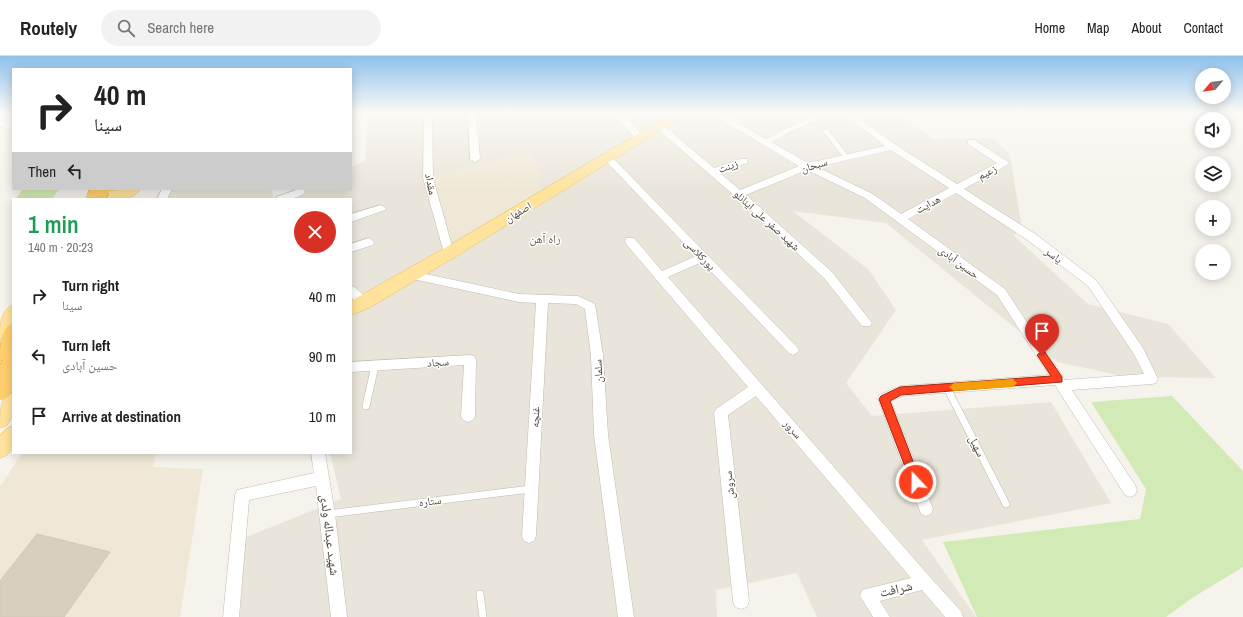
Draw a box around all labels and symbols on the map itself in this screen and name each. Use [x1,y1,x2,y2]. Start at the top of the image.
north arrow [1195,68,1231,104]
street label: سبحان [799,155,829,175]
street label: زینت [716,156,740,176]
street label: زعیم [975,161,999,184]
street label: مقداد [422,172,440,196]
street label: شهید صفر علی اینانلو [731,187,803,253]
street label: هدایت [913,191,943,216]
street label: اصفهان [502,199,534,225]
district label: راه آهن [529,231,561,247]
street label: پورکلاسی [681,235,719,273]
street label: حسین آبادی [936,243,982,281]
street label: یاسر [1042,243,1066,266]
pin [1025,314,1059,355]
street label: سجاد [427,354,449,370]
street label: سلمان [590,359,606,383]
street label: غنچه [527,406,543,428]
street label: سرور [780,416,805,442]
street label: سهیل [966,433,988,459]
position arrow [895,461,937,503]
street label: سروش [721,470,737,500]
street label: شهید عبداله ولدی [317,493,343,577]
street label: ستاره [418,493,442,509]
street label: شرافت [878,577,914,601]

